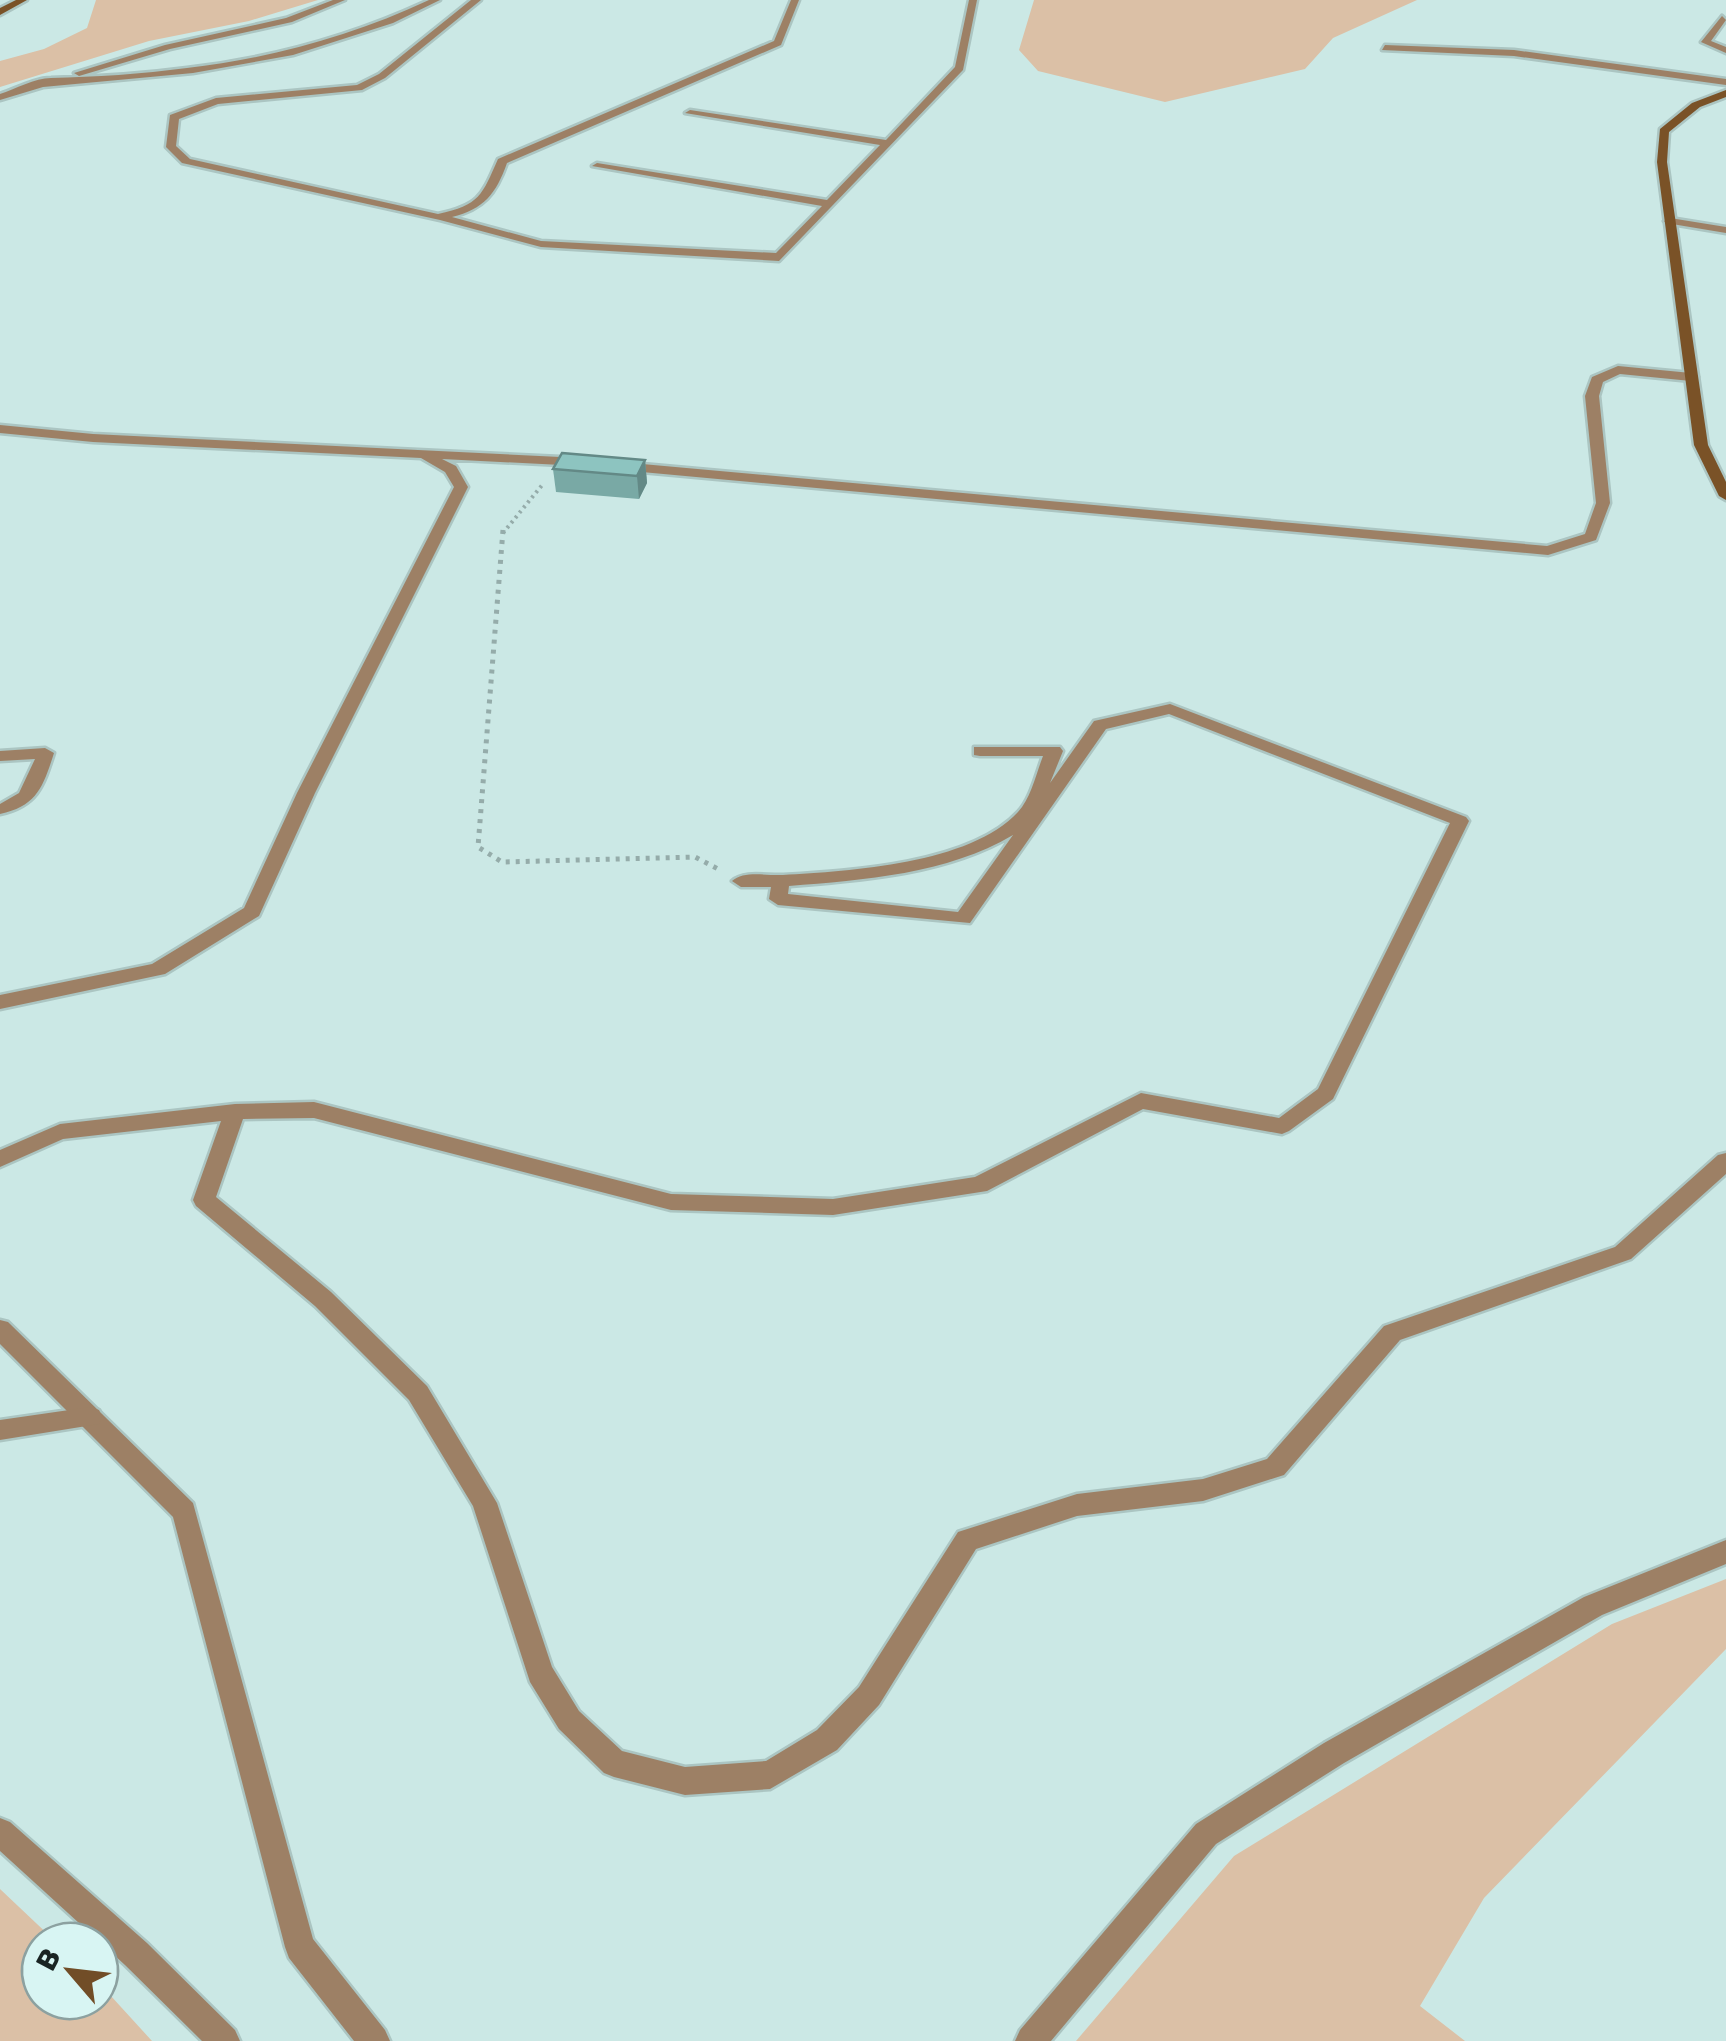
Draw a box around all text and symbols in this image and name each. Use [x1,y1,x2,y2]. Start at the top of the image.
north arrow [20,1921,120,2021]
text: B [29,1943,68,1976]

